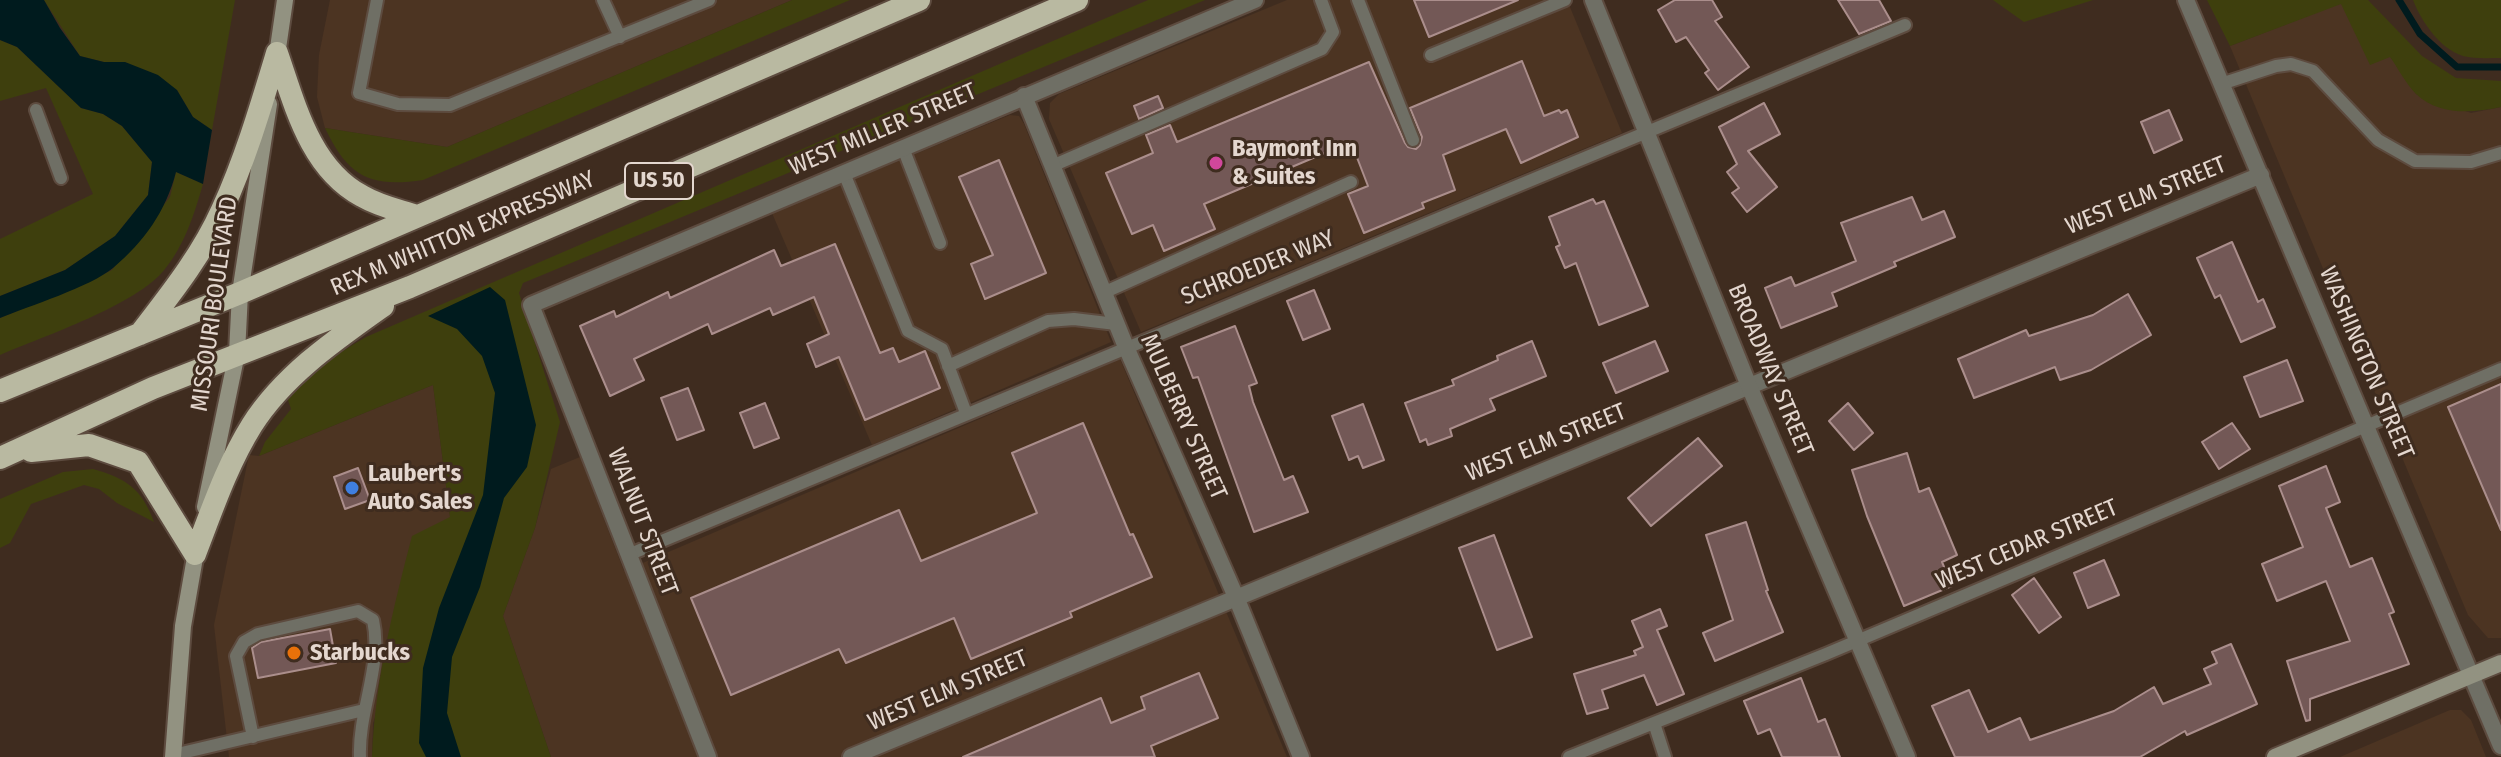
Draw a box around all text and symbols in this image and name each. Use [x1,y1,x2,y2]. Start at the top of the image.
street label: WEST MILLER STREET [785,77,981,183]
place label: Baymont Inn & Suites [1232,135,1357,191]
street label: WEST ELM STREET [2061,151,2231,241]
marker: Baymont Inn & Suites [1207,154,1225,172]
road number: US 50 [625,163,693,199]
street label: REX M WHITTON EXPRESSWAY [327,165,599,303]
street label: MISSOURI BOULEVARD [186,195,244,413]
street label: SCHROEDER WAY [1177,224,1339,312]
street label: WASHINGTON STREET [2313,263,2419,463]
street label: BROADWAY STREET [1721,280,1819,460]
street label: MULBERRY STREET [1134,330,1232,504]
street label: WEST ELM STREET [1461,398,1631,488]
street label: WALNUT STREET [601,444,683,600]
place label: Laubert's Auto Sales [368,460,473,516]
marker: Laubert's Auto Sales [343,479,361,497]
street label: WEST CEDAR STREET [1932,494,2122,596]
place label: Starbucks [310,639,410,667]
marker: Starbucks [285,644,303,662]
street label: WEST ELM STREET [864,644,1032,738]

